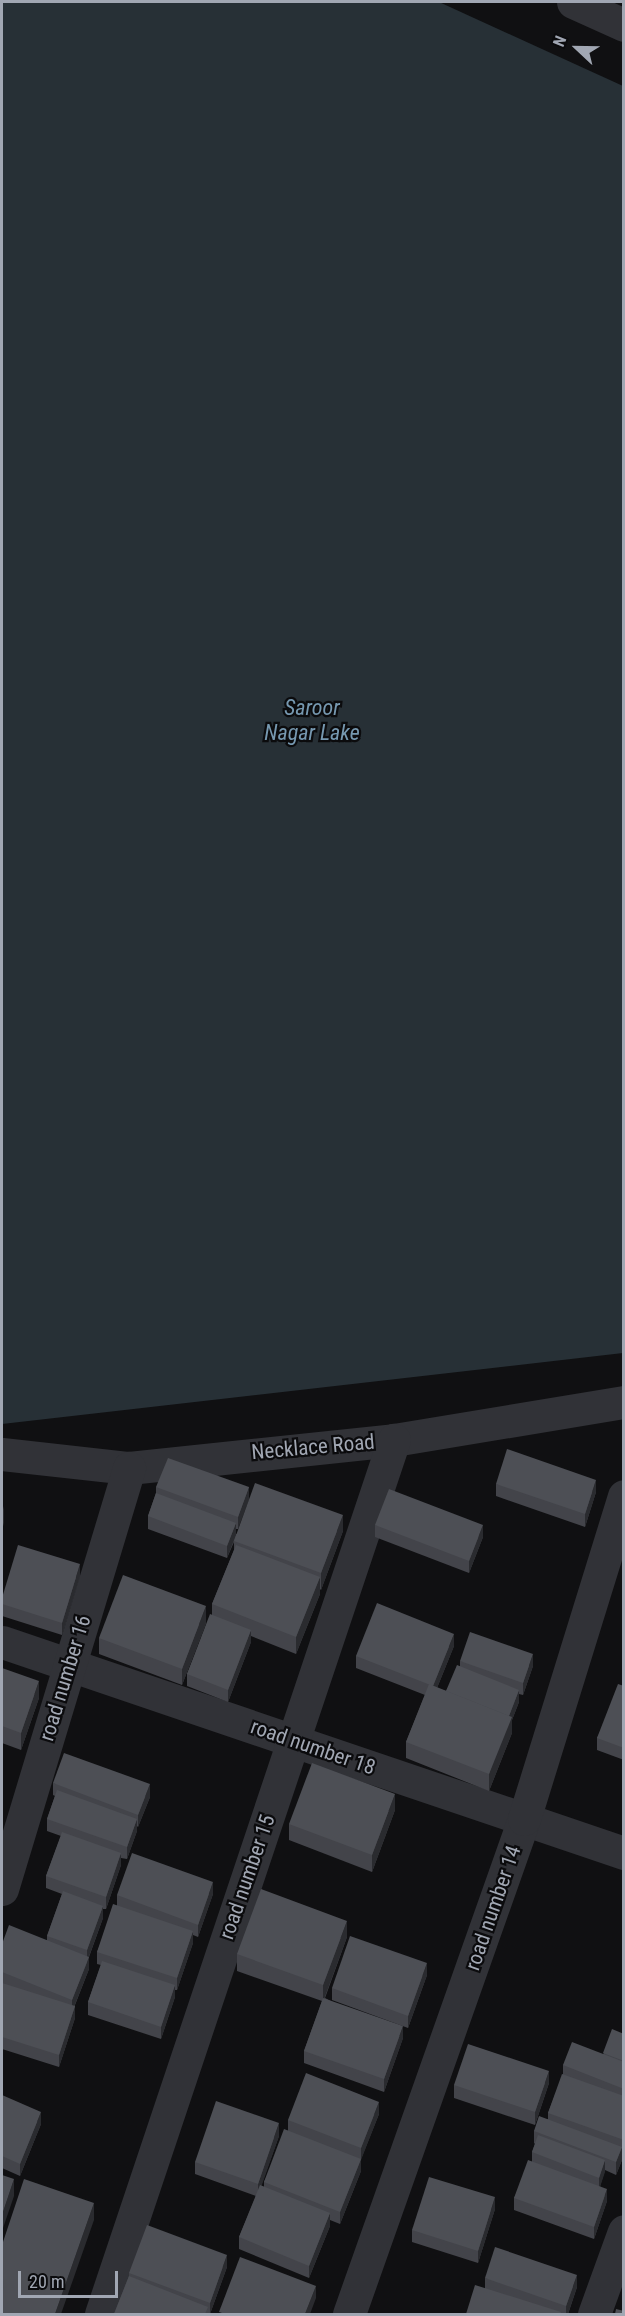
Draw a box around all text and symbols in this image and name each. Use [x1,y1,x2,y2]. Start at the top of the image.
north arrow [547,18,607,78]
text: N [549,33,570,49]
water label: Saroor Nagar Lake [264,694,360,746]
street label: Necklace Road [250,1429,376,1465]
street label: road number 16 [34,1612,96,1744]
street label: road number 18 [247,1714,379,1780]
street label: road number 15 [214,1811,280,1943]
street label: road number 14 [460,1842,526,1974]
scale bar [21,2259,122,2297]
text: 20 m [29,2271,64,2292]

